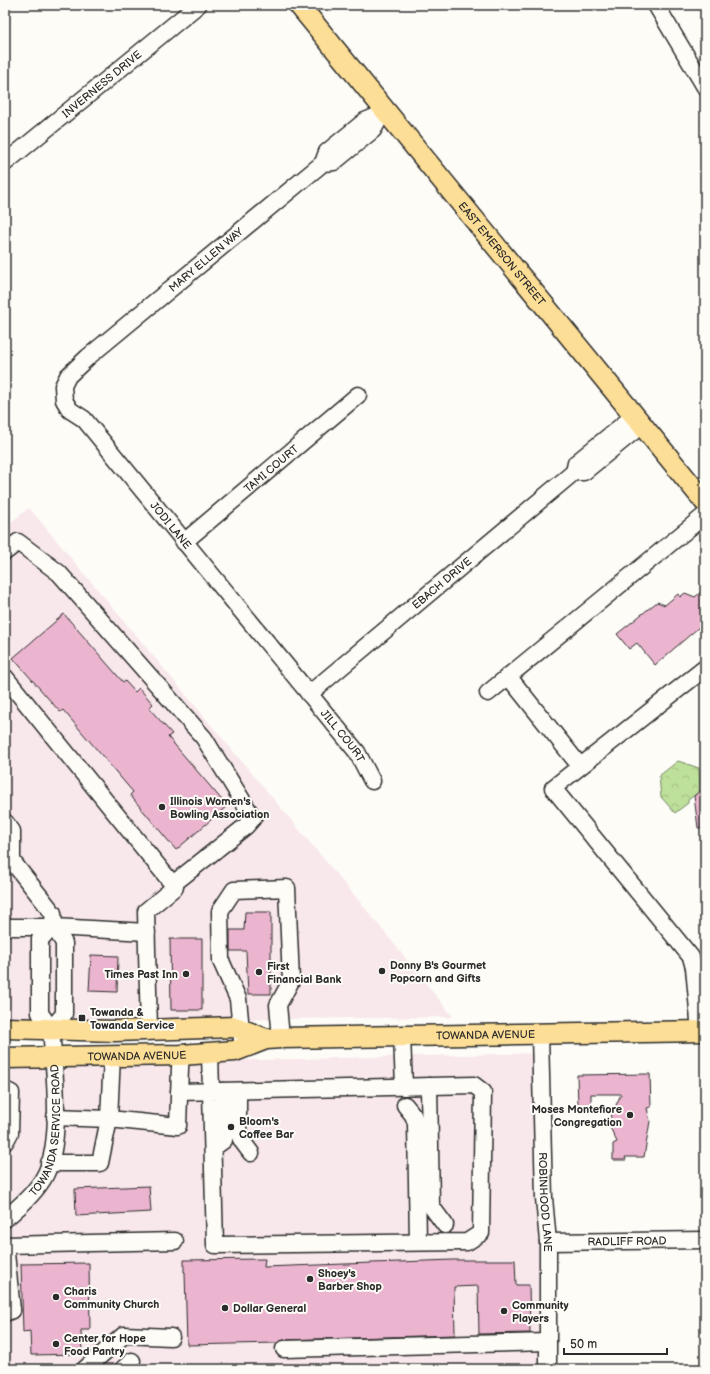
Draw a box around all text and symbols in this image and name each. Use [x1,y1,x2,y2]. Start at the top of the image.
street label: INVERNESS DRIVE [59,48,144,120]
street label: EAST EMERSON STREET [456,199,548,308]
street label: MARY ELLEN WAY [166,225,246,295]
street label: TAMI COURT [241,442,301,495]
street label: JODI LANE [148,499,194,551]
street label: EBACH DRIVE [409,554,474,611]
street label: JILL COURT [318,707,368,765]
place label: Illinois Women's Bowling Association [170,795,269,821]
marker: Illinois Women's Bowling Association [157,802,167,812]
place label: Donny B's Gourmet Popcorn and Gifts [390,959,486,985]
place label: First Financial Bank [267,960,342,986]
marker: Donny B's Gourmet Popcorn and Gifts [377,966,387,976]
marker: First Financial Bank [254,967,264,977]
place label: Times Past Inn [105,968,178,981]
marker: Times Past Inn [181,969,191,979]
place label: Towanda & Towanda Service [90,1006,174,1032]
marker: Towanda & Towanda Service [77,1013,87,1023]
street label: TOWANDA AVENUE [436,1027,535,1042]
street label: TOWANDA AVENUE [87,1048,187,1063]
street label: TOWANDA SERVICE ROAD [26,1064,63,1199]
place label: Moses Montefiore Congregation [531,1103,622,1129]
marker: Moses Montefiore Congregation [625,1110,635,1120]
place label: Bloom's Coffee Bar [239,1115,294,1141]
marker: Bloom's Coffee Bar [226,1122,236,1132]
street label: ROBINHOOD LANE [536,1152,555,1252]
street label: RADLIFF ROAD [587,1234,667,1248]
place label: Shoey's Barber Shop [318,1267,382,1293]
marker: Shoey's Barber Shop [305,1274,315,1284]
place label: Charis Community Church [64,1285,159,1311]
marker: Charis Community Church [51,1292,61,1302]
place label: Community Players [512,1299,569,1325]
place label: Dollar General [233,1302,306,1315]
marker: Dollar General [220,1303,230,1313]
marker: Community Players [499,1306,509,1316]
scale bar [564,1330,667,1356]
place label: Center for Hope Food Pantry [64,1332,146,1358]
text: 50 m [570,1337,597,1352]
marker: Center for Hope Food Pantry [51,1339,61,1349]

